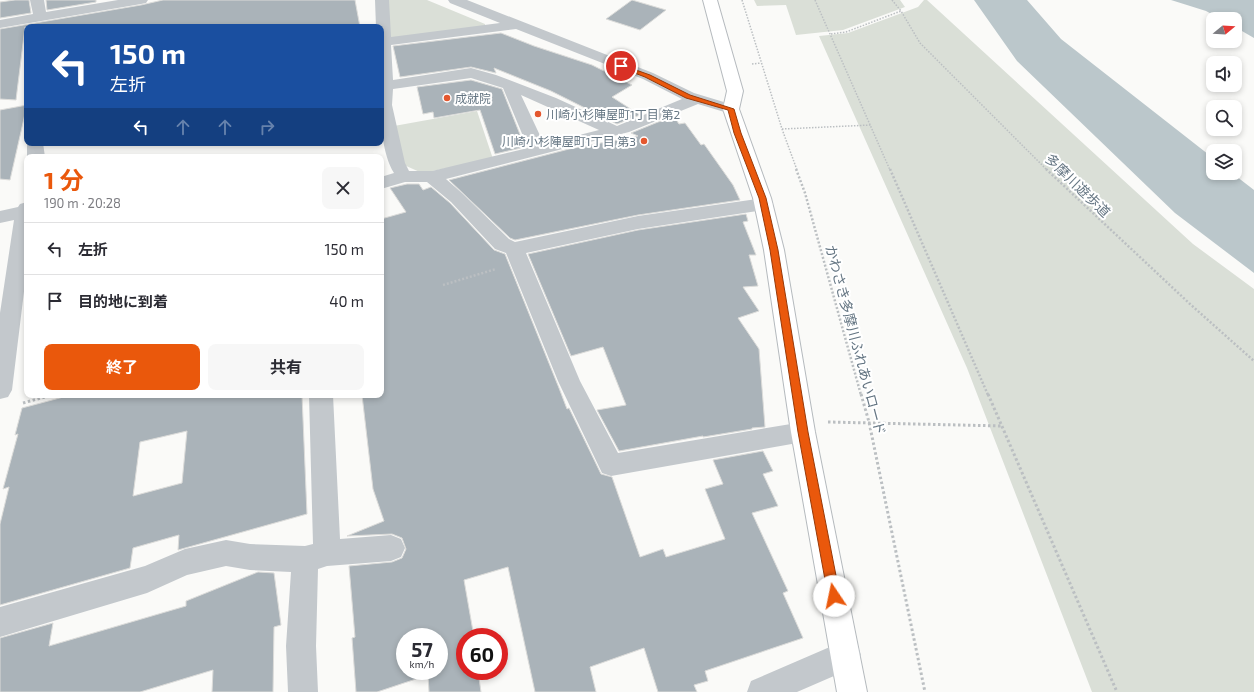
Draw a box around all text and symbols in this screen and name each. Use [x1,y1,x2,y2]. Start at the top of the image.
north arrow [1206,12,1242,48]
map controls [1206,12,1242,180]
text: 150 m [110,36,186,70]
icon: left [44,40,96,92]
pin [604,49,638,83]
icon: arrive [610,55,632,77]
button: sound [1206,56,1242,92]
text: 左折 [110,73,146,95]
place label: 成就院 [455,91,491,105]
marker: 成就院 [442,93,452,103]
button: search [1206,100,1242,136]
place label: 川崎小杉陣屋町1丁目 第2 [546,107,680,121]
marker: 川崎小杉陣屋町1丁目 第2 [533,109,543,119]
icon: left [130,116,152,138]
icon: ahead [172,116,194,138]
icon: ahead [214,116,236,138]
icon: right [256,116,278,138]
place label: 川崎小杉陣屋町1丁目 第3 [502,134,636,148]
marker: 川崎小杉陣屋町1丁目 第3 [639,136,649,146]
button: layers [1206,144,1242,180]
street label: 多摩川遊歩道 [1042,150,1114,220]
text: 1 分 [44,165,84,194]
button: close [322,167,364,209]
text: 190 m · 20:28 [44,195,121,211]
icon: left [44,238,66,260]
text: 左折 [78,240,108,258]
text: 150 m [324,240,364,258]
street label: かわさき多摩川ふれあいロード [822,243,890,437]
icon: arrive [44,290,66,312]
text: 目的地に到着 [78,292,168,310]
text: 40 m [329,292,364,310]
button: 終了 [44,344,200,390]
button: 共有 [208,344,364,390]
position arrow [813,575,855,617]
speed limit sign: 60 [456,628,508,680]
text: 57 [411,637,433,661]
text: km/h [410,658,434,670]

